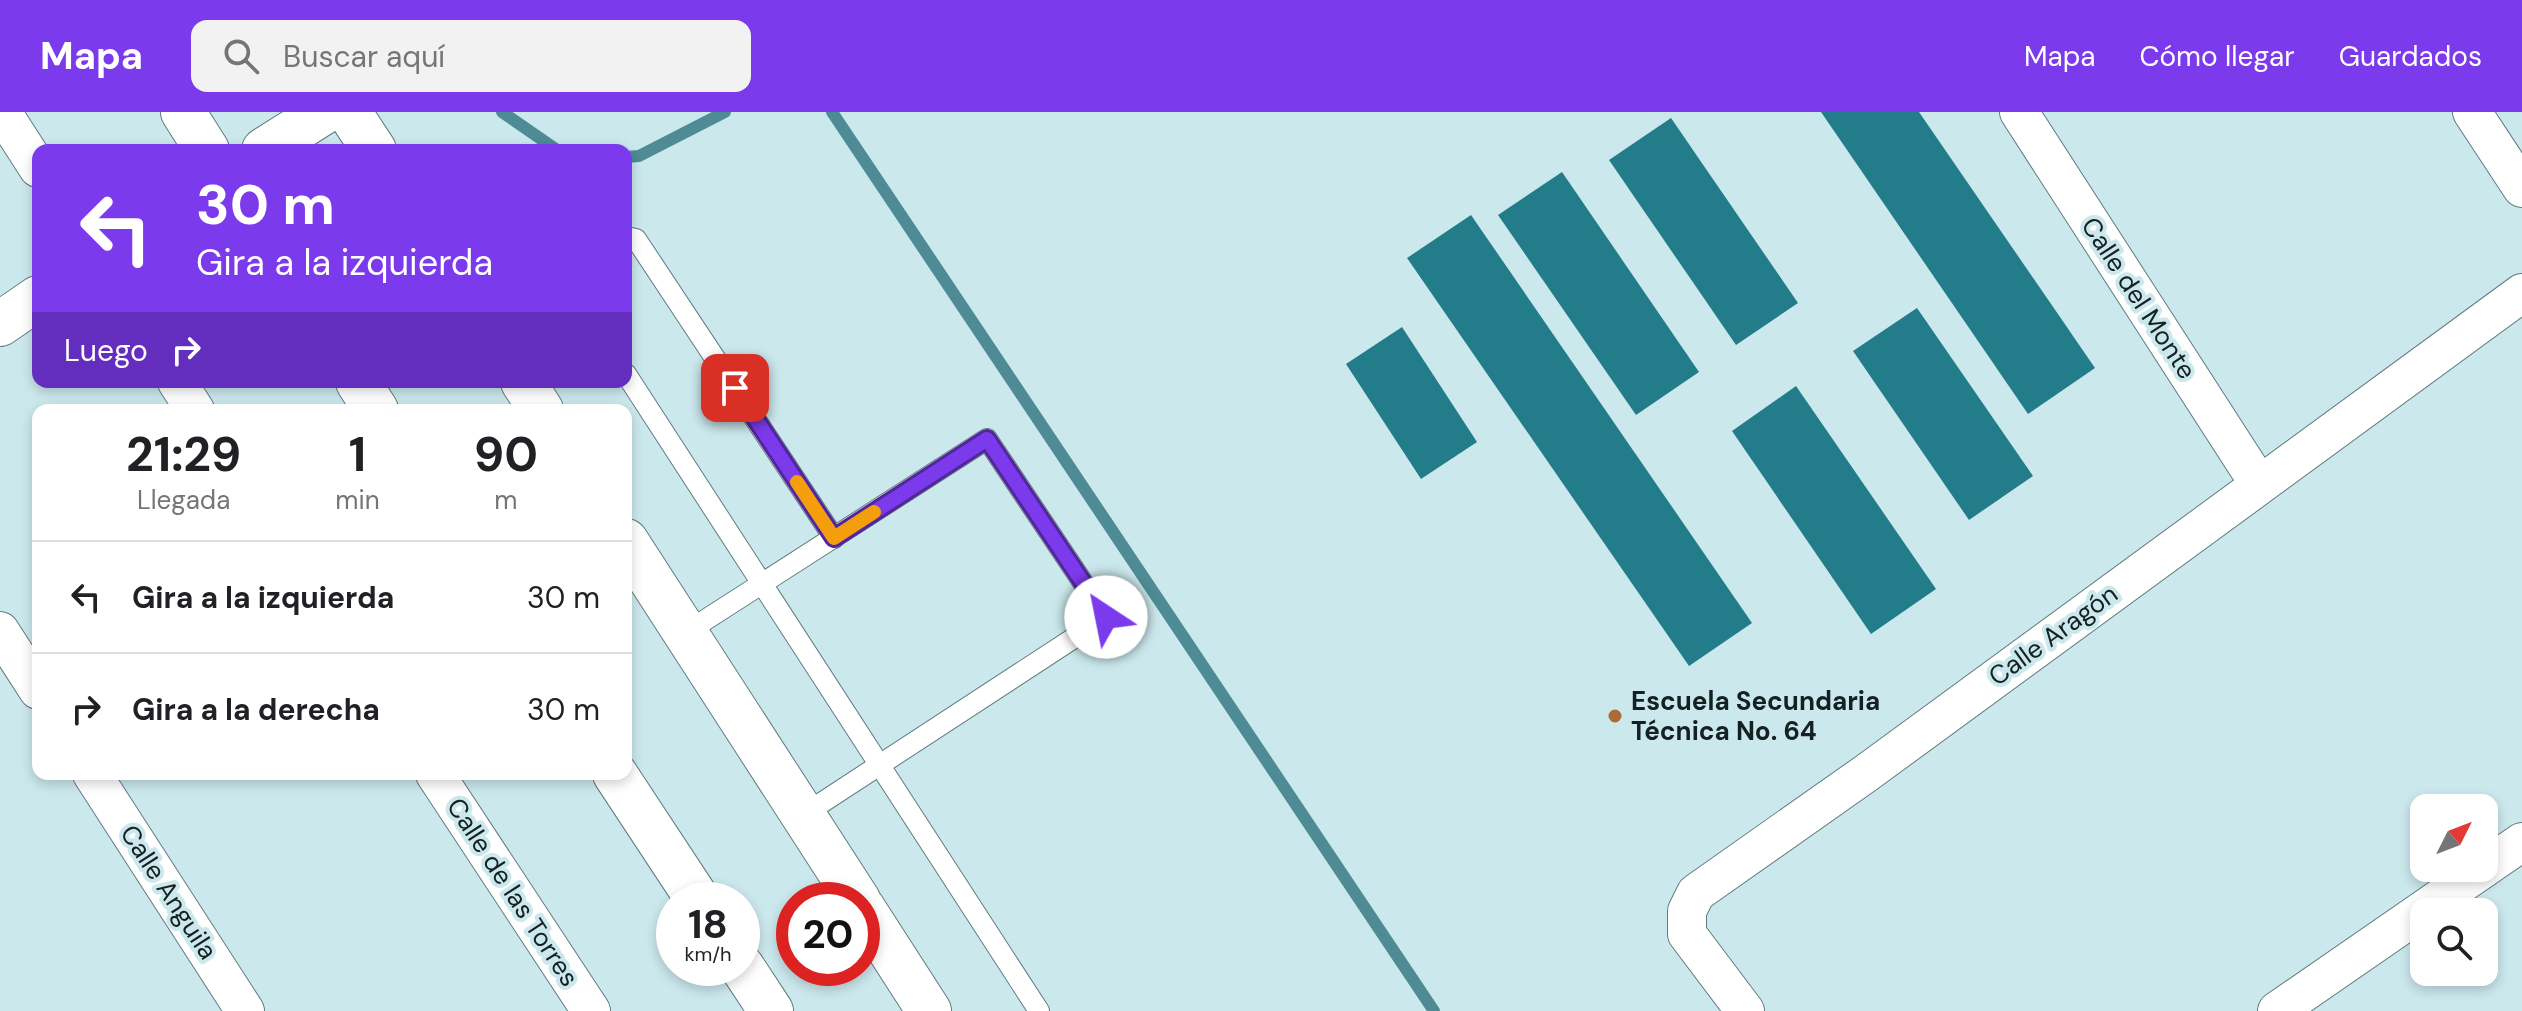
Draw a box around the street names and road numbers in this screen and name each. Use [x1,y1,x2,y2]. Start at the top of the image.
street label: Calle del Monte [2074,210,2204,386]
street label: Calle Aragón [1982,577,2124,693]
street label: Calle de las Torres [439,791,587,993]
street label: Calle Anguila [113,818,225,966]

